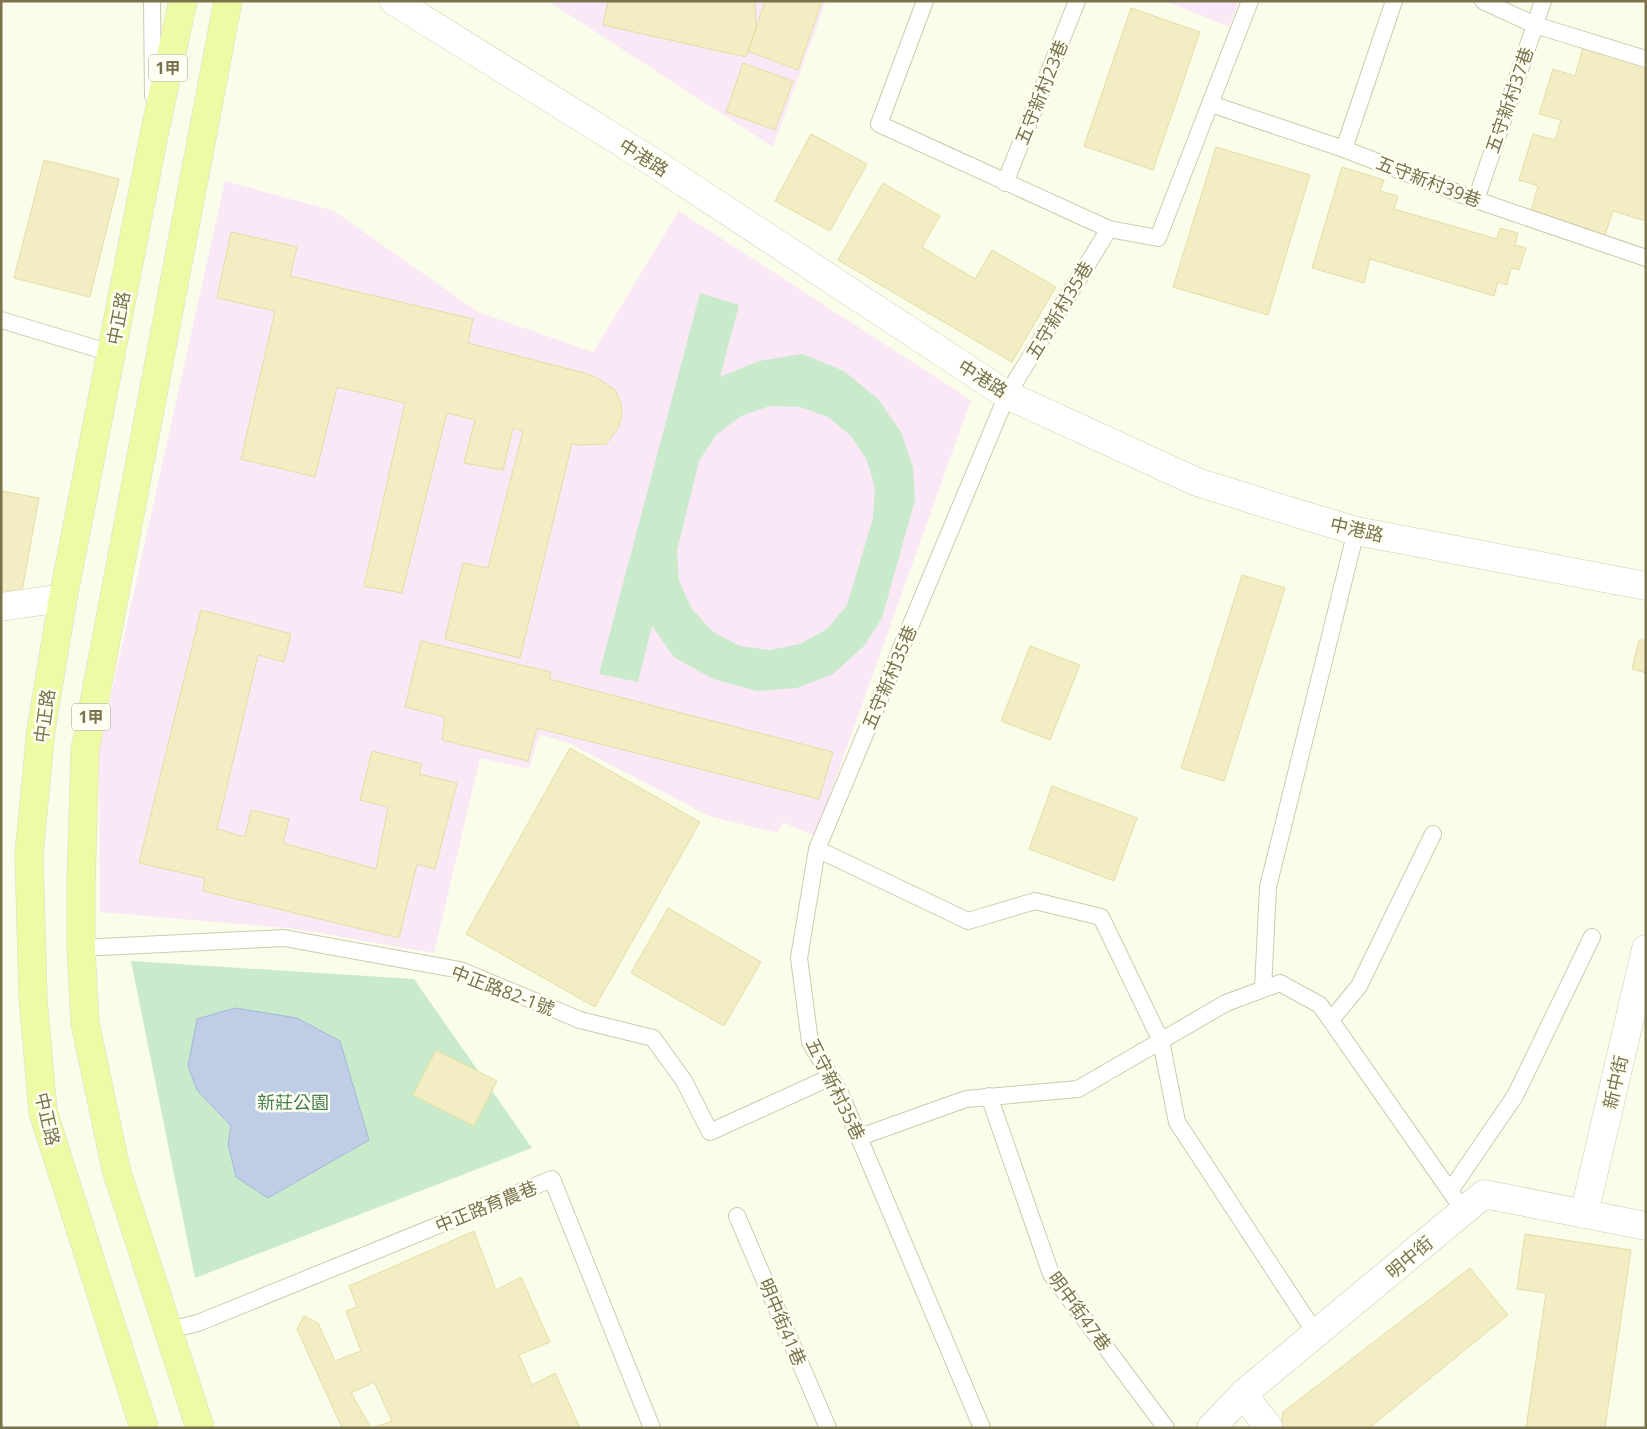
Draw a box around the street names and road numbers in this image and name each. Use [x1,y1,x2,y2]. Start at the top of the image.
street label: 五守新村23巷 [1009,36,1073,148]
street label: 五守新村37巷 [1480,44,1538,156]
road number: 1甲 [149,54,187,82]
street label: 中港路 [615,133,673,181]
street label: 五守新村39巷 [1373,150,1485,212]
street label: 五守新村35巷 [1020,256,1098,364]
street label: 中正路 [101,289,135,347]
street label: 中港路 [954,354,1012,402]
street label: 中港路 [1328,511,1386,547]
street label: 五守新村35巷 [856,621,922,733]
street label: 中正路 [28,688,60,744]
road number: 1甲 [72,704,110,730]
street label: 中正路82-1號 [448,959,558,1021]
street label: 五守新村35巷 [801,1034,871,1144]
street label: 新中街 [1597,1053,1633,1111]
street label: 中正路 [30,1090,66,1148]
street label: 中正路育農巷 [431,1175,541,1237]
street label: 明中街 [1381,1230,1437,1284]
street label: 明中街47巷 [1043,1266,1117,1356]
street label: 明中街41巷 [754,1275,812,1369]

